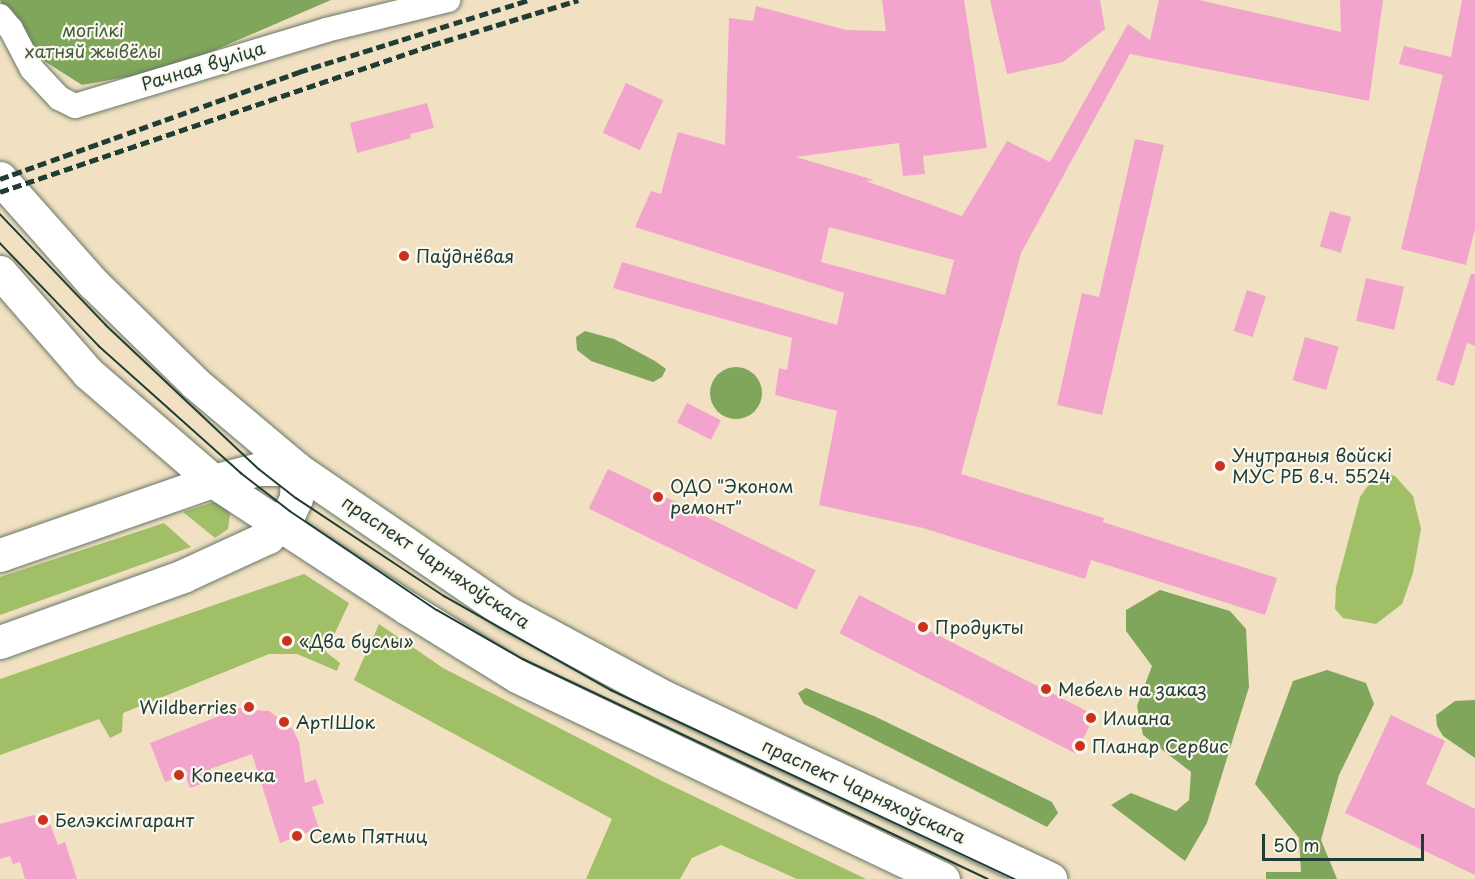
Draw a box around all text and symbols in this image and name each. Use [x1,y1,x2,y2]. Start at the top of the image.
park label: могілкі хатняй жывёлы [24,20,162,63]
street label: Рачная вуліца [138,37,268,95]
place label: Паўднёвая [416,245,514,267]
marker: Паўднёвая [397,249,411,263]
place label: Унутраныя войскі МУС РБ в.ч. 5524 [1232,445,1393,488]
marker: Унутраныя войскі МУС РБ в.ч. 5524 [1213,459,1227,473]
place label: ОДО "Эконом ремонт" [670,476,795,518]
marker: ОДО "Эконом ремонт" [651,490,665,504]
street label: праспект Чарняхоўскага [338,491,534,633]
place label: Продукты [935,616,1024,638]
marker: Продукты [916,620,930,634]
place label: «Два буслы» [299,630,414,652]
marker: «Два буслы» [280,634,294,648]
place label: Мебель на заказ [1058,678,1207,700]
marker: Мебель на заказ [1039,682,1053,696]
place label: Wildberries [139,696,237,718]
marker: Wildberries [242,700,256,714]
place label: Илиана [1103,707,1171,729]
place label: АртIШок [296,711,375,733]
marker: Илиана [1084,711,1098,725]
marker: АртIШок [277,715,291,729]
street label: праспект Чарняхоўскага [758,734,970,848]
place label: Планар Сервис [1092,735,1229,757]
marker: Планар Сервис [1073,739,1087,753]
place label: Копеечка [191,764,275,786]
marker: Копеечка [172,768,186,782]
place label: Белэксімгарант [55,809,194,831]
marker: Белэксімгарант [36,813,50,827]
scale bar [1265,822,1427,860]
place label: Семь Пятниц [309,825,428,847]
marker: Семь Пятниц [290,829,304,843]
text: 50 m [1273,831,1320,858]

